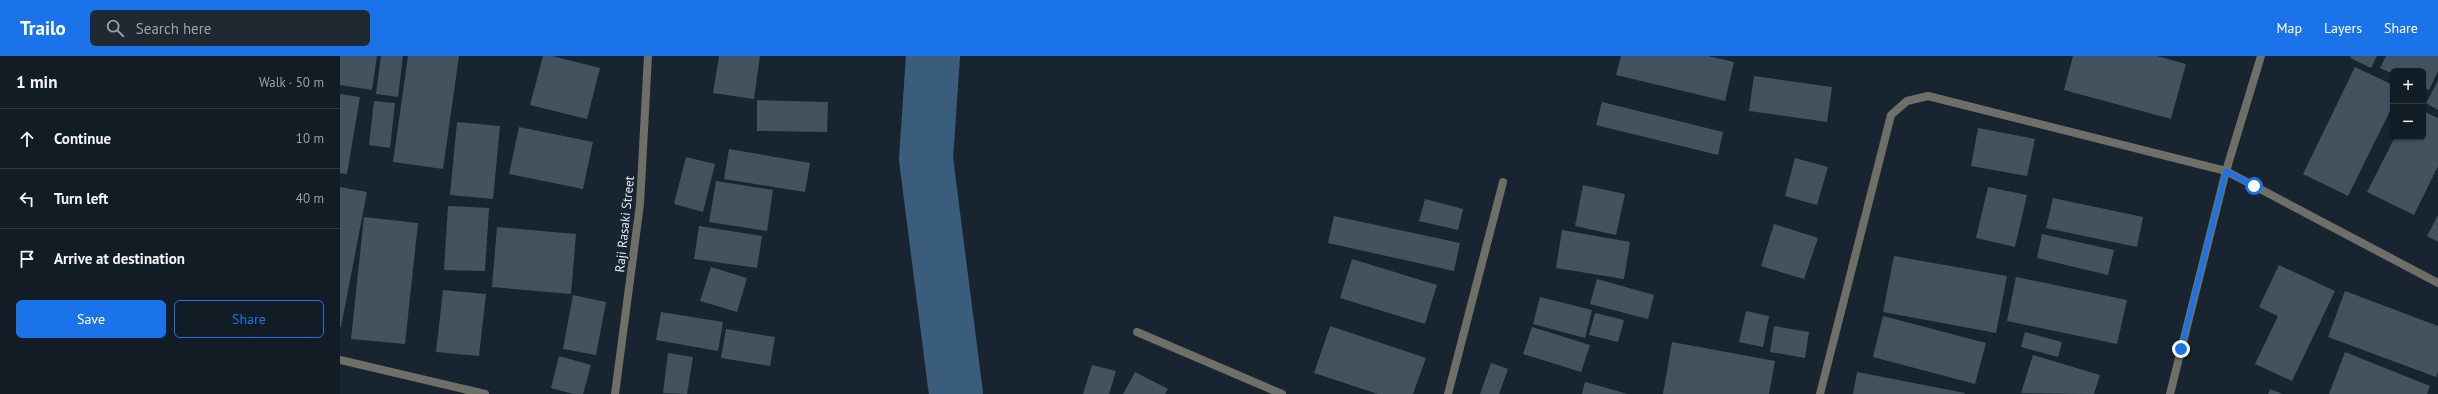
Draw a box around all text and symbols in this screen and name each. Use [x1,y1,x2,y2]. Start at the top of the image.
search box [90,10,370,46]
text: Trailo [20,16,66,40]
icon: search [104,17,126,39]
text: Search here [136,19,211,38]
text: Map [2276,19,2302,37]
text: Layers [2324,19,2362,37]
text: Share [2384,19,2418,37]
map controls [2390,68,2426,140]
button: + [2390,68,2426,104]
text: 1 min [16,71,57,93]
text: Walk · 50 m [259,74,324,91]
button: − [2390,104,2426,140]
icon: ahead [16,128,38,150]
text: Continue [54,129,111,148]
text: 10 m [296,130,324,147]
street label: Raji Rasaki Street [611,174,638,273]
route start [2245,177,2263,195]
icon: left [16,188,38,210]
text: Turn left [54,189,108,208]
text: 40 m [296,190,324,207]
icon: arrive [16,248,38,270]
text: Arrive at destination [54,249,185,268]
button: Save [16,300,166,338]
button: Share [174,300,324,338]
route end [2172,340,2190,358]

